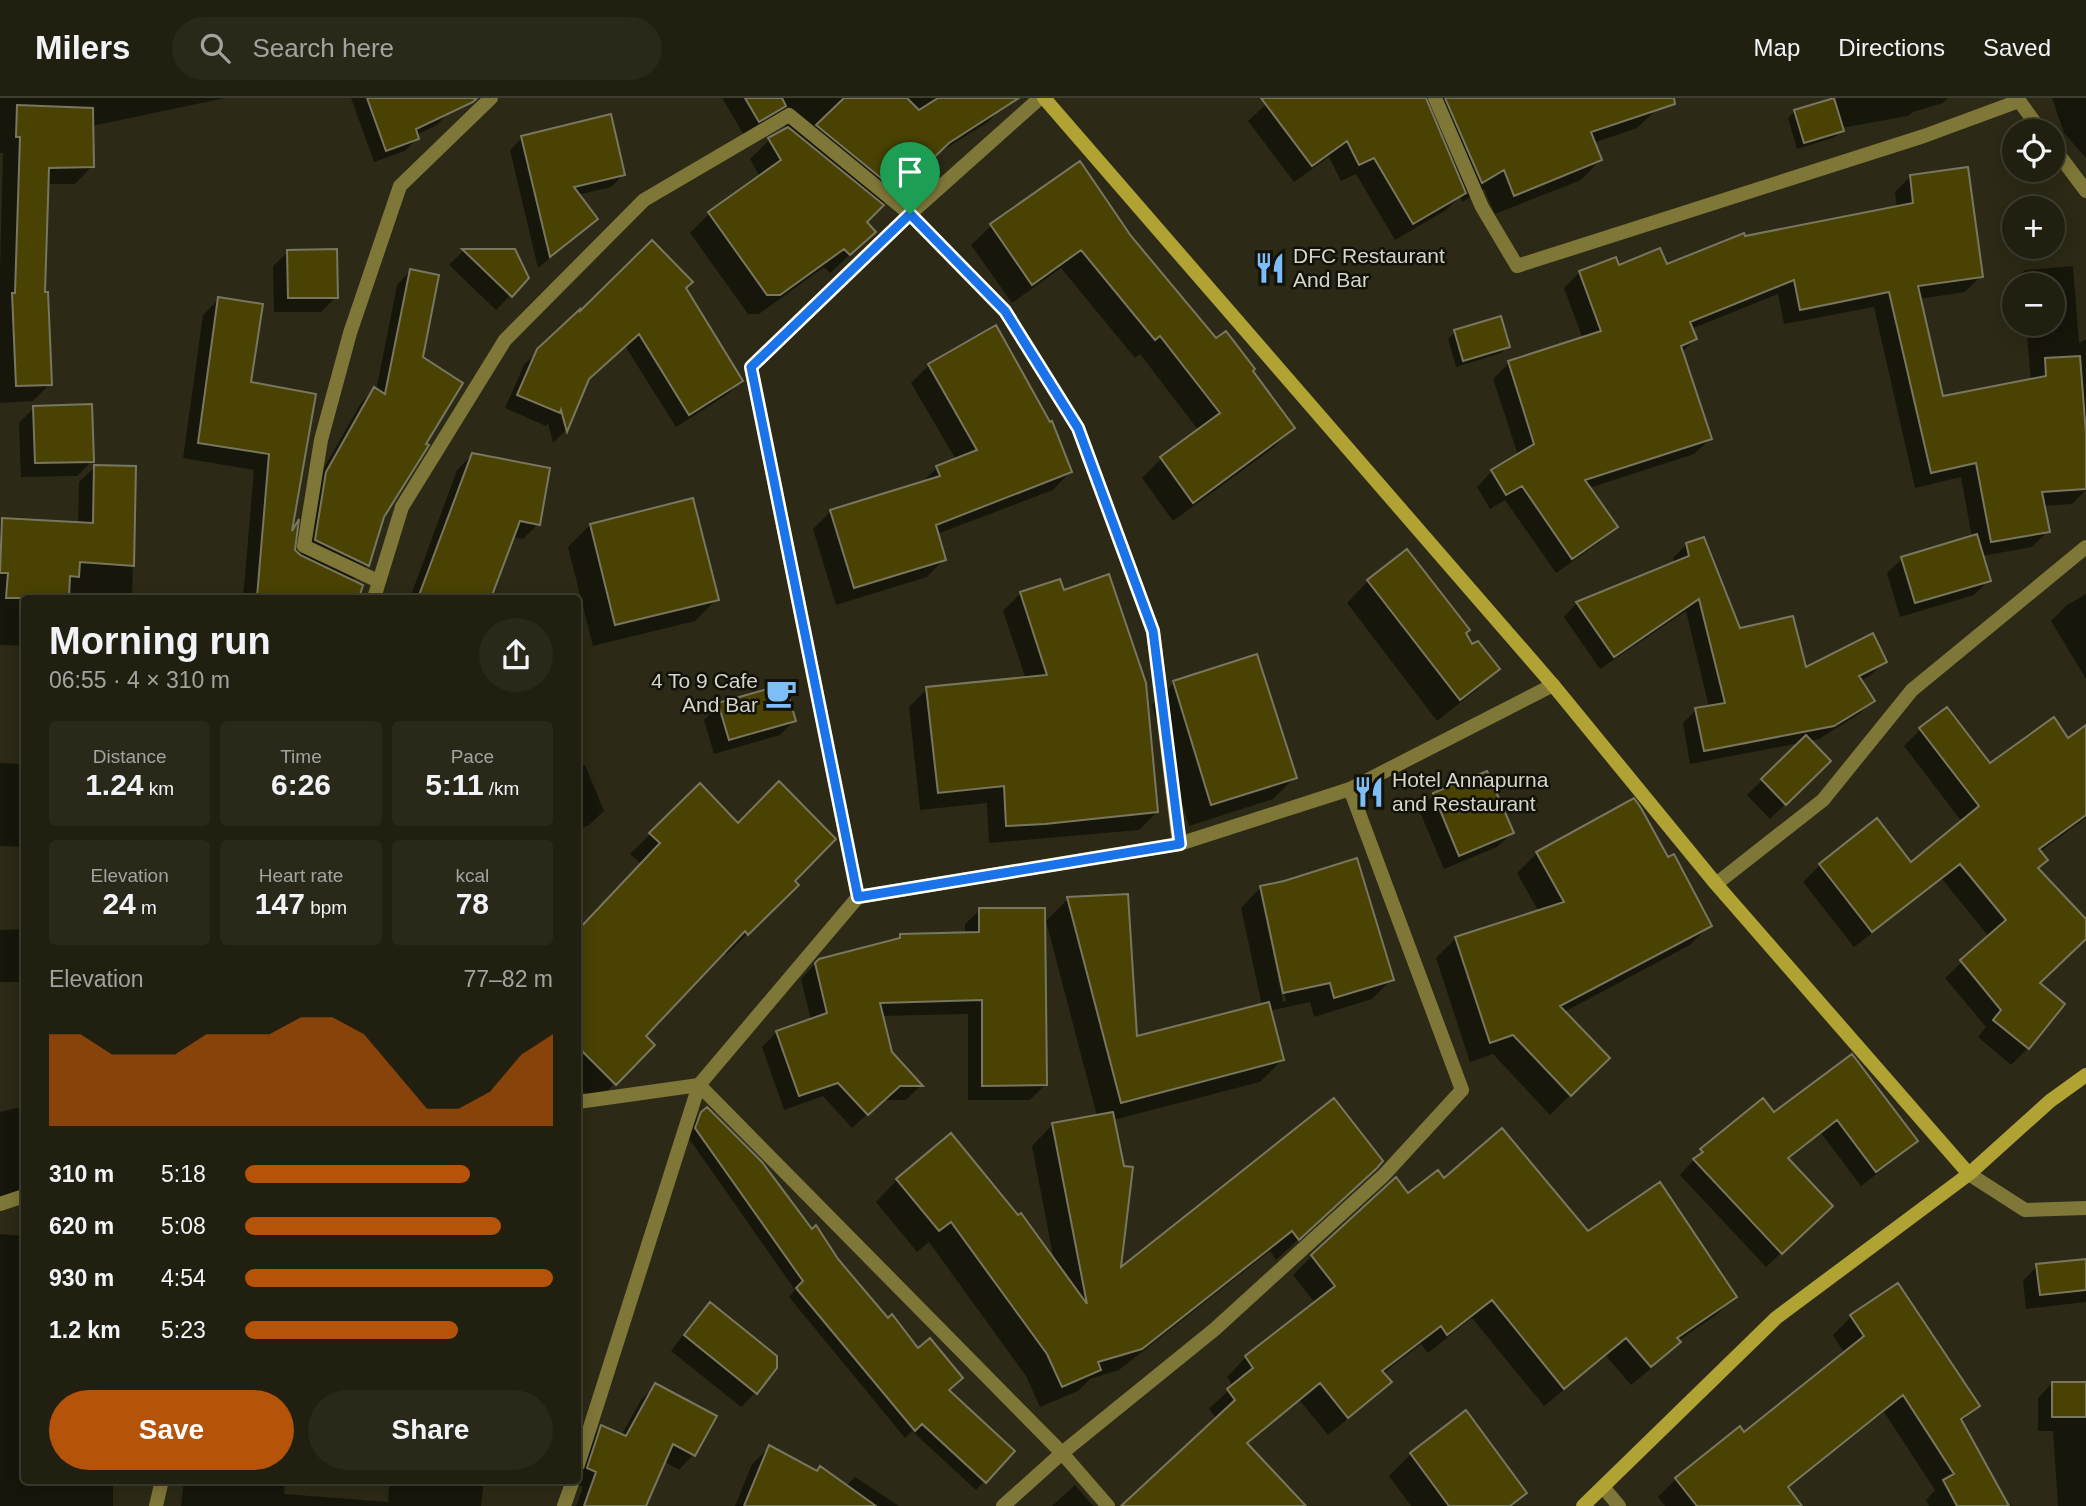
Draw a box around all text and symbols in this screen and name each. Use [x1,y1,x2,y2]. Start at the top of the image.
search box [172,17,662,80]
text: Milers [35,29,130,66]
icon: search [196,29,234,67]
text: Search here [252,33,394,63]
text: Map [1754,34,1800,61]
text: Directions [1838,34,1945,61]
text: Saved [1983,34,2051,61]
map controls [2002,119,2065,336]
button: locate [2002,119,2065,182]
pin [880,142,940,214]
icon: arrive [891,153,929,191]
button: + [2002,196,2065,259]
place label: DFC Restaurant And Bar [1293,244,1445,291]
restaurant icon: DFC Restaurant And Bar [1253,251,1287,285]
button: − [2002,273,2065,336]
button: share [479,618,553,692]
text: Morning run [49,620,271,662]
text: 06:55 · 4 × 310 m [49,667,230,693]
place label: 4 To 9 Cafe And Bar [651,669,758,716]
cafe icon: 4 To 9 Cafe And Bar [764,676,798,710]
text: Distance [93,746,167,767]
text: Time [280,746,322,767]
text: Pace [451,746,494,767]
text: 1.24 [85,768,144,801]
text: 6:26 [271,768,331,801]
text: 5:11 [425,768,484,801]
place label: Hotel Annapurna and Restaurant [1392,768,1549,815]
restaurant icon: Hotel Annapurna and Restaurant [1352,775,1386,809]
text: km [144,778,174,799]
text: /km [484,778,519,799]
text: Elevation [91,865,169,886]
text: Heart rate [259,865,343,886]
text: kcal [455,865,489,886]
text: 24 [102,887,136,920]
text: 147 [255,887,305,920]
text: 78 [456,887,489,920]
text: m [136,897,157,918]
text: bpm [305,897,347,918]
text: Elevation [49,966,144,992]
text: 77–82 m [463,966,553,992]
text: 310 m [49,1161,114,1187]
text: 5:18 [161,1161,206,1187]
text: 620 m [49,1213,114,1239]
text: 5:08 [161,1213,206,1239]
text: 930 m [49,1265,114,1291]
text: 4:54 [161,1265,206,1291]
text: 1.2 km [49,1317,121,1343]
text: 5:23 [161,1317,206,1343]
button: Save [49,1390,294,1470]
button: Share [308,1390,553,1470]

